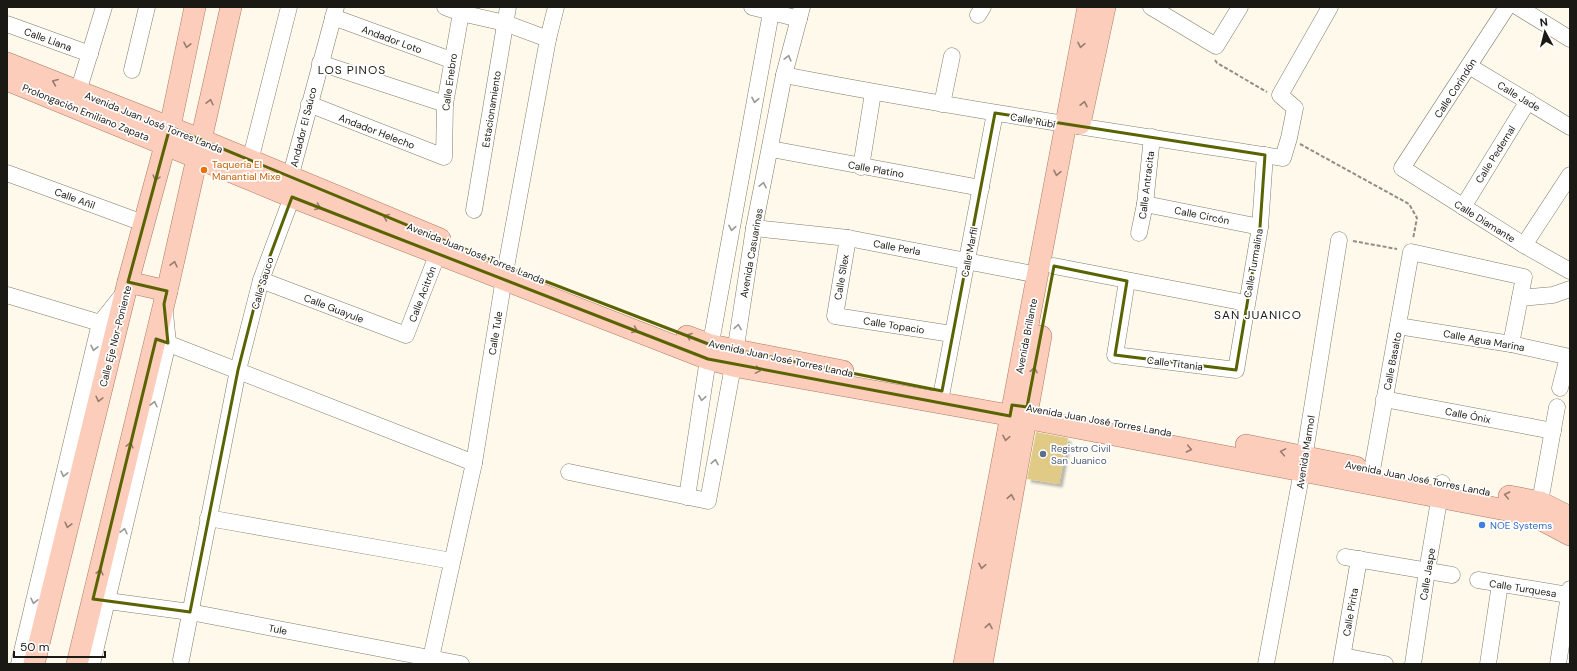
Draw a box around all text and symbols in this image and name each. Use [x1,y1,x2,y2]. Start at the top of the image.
north arrow [1525,12,1565,52]
text: N [1539,15,1549,30]
street label: Andador Loto [360,23,424,56]
street label: Calle Liana [22,25,73,54]
one-way arrow [184,42,192,48]
one-way arrow [1077,42,1085,48]
street label: Calle Enebro [439,52,460,112]
one-way arrow [784,54,792,61]
street label: Calle Corindón [1431,56,1480,120]
district label: LOS PINOS [318,62,386,78]
street label: Estacionamiento [479,70,504,148]
one-way arrow [52,79,59,87]
street label: Calle Jade [1495,79,1543,114]
street label: Prolongación Emiliano Zapata [20,81,151,144]
street label: Andador El Saúco [287,86,320,168]
street label: Avenida Juan José Torres Landa [83,89,225,156]
one-way arrow [751,97,760,104]
one-way arrow [206,99,214,105]
one-way arrow [1080,101,1088,107]
street label: Calle Rubí [1009,110,1057,131]
street label: Andador Helecho [337,111,417,152]
street label: Calle Pedernal [1473,123,1518,186]
street label: Calle Antracita [1136,150,1157,220]
place label: Taquería El Manantial Mixe [212,158,281,183]
street label: Calle Platino [847,158,905,181]
marker: Taquería El Manantial Mixe [199,165,209,175]
one-way arrow [1053,170,1062,176]
one-way arrow [152,174,161,181]
one-way arrow [759,182,767,188]
street label: Calle Añil [53,185,97,212]
street label: Calle Diamante [1452,197,1518,246]
one-way arrow [314,203,321,211]
street label: Calle Circón [1173,204,1231,227]
street label: Avenida Casuarinas [737,207,766,299]
one-way arrow [382,213,389,221]
street label: Avenida Juan José Torres Landa [405,220,547,287]
one-way arrow [728,225,737,231]
street label: Calle Marfil [958,226,981,278]
street label: Calle Turmalina [1241,227,1266,299]
street label: Calle Perla [872,237,922,258]
street label: Calle Sílex [831,253,852,301]
street label: Calle Sauco [248,255,277,311]
one-way arrow [169,261,177,268]
street label: Calle Acitrón [406,264,439,324]
street label: Calle Eje Nor-Poniente [97,284,134,388]
street label: Calle Guayule [302,291,366,326]
street label: Avenida Brillante [1013,297,1040,375]
district label: SAN JUANICO [1214,307,1302,323]
street label: Calle Tule [486,310,505,356]
street label: Calle Topacio [862,314,926,337]
one-way arrow [733,324,742,330]
one-way arrow [631,326,638,334]
street label: Calle Agua Marina [1442,327,1526,354]
street label: Calle Basalto [1380,331,1405,391]
one-way arrow [685,333,692,341]
street label: Avenida Juan José Torres Landa [707,337,854,380]
one-way arrow [91,345,99,351]
street label: Calle Titania [1146,354,1204,373]
one-way arrow [755,365,761,374]
one-way arrow [1030,366,1038,373]
one-way arrow [95,395,104,402]
one-way arrow [698,395,707,401]
one-way arrow [149,401,157,407]
street label: Avenida Juan José Torres Landa [1025,401,1173,440]
street label: Calle Ónix [1444,405,1492,426]
street label: Avenida Marmol [1293,415,1318,490]
one-way arrow [1002,435,1011,441]
one-way arrow [126,442,134,448]
place label: Registro Civil San Juanico [1051,442,1111,467]
one-way arrow [1186,445,1192,453]
one-way arrow [1280,448,1286,457]
marker: Registro Civil San Juanico [1038,449,1048,459]
street label: Avenida Juan José Torres Landa [1344,458,1492,499]
one-way arrow [710,459,719,465]
one-way arrow [61,471,69,478]
one-way arrow [1504,492,1510,500]
one-way arrow [1006,494,1015,501]
place label: NOE Systems [1490,519,1552,532]
marker: NOE Systems [1477,520,1487,530]
one-way arrow [64,521,73,528]
one-way arrow [120,528,128,534]
street label: Calle Jaspe [1417,547,1438,601]
one-way arrow [979,563,987,569]
one-way arrow [95,568,103,575]
street label: Calle Turquesa [1488,577,1557,600]
street label: Calle Pirita [1340,587,1361,637]
one-way arrow [31,598,39,604]
street label: Tule [267,621,289,638]
one-way arrow [984,622,993,629]
scale bar [14,633,105,659]
text: 50 m [20,639,49,655]

